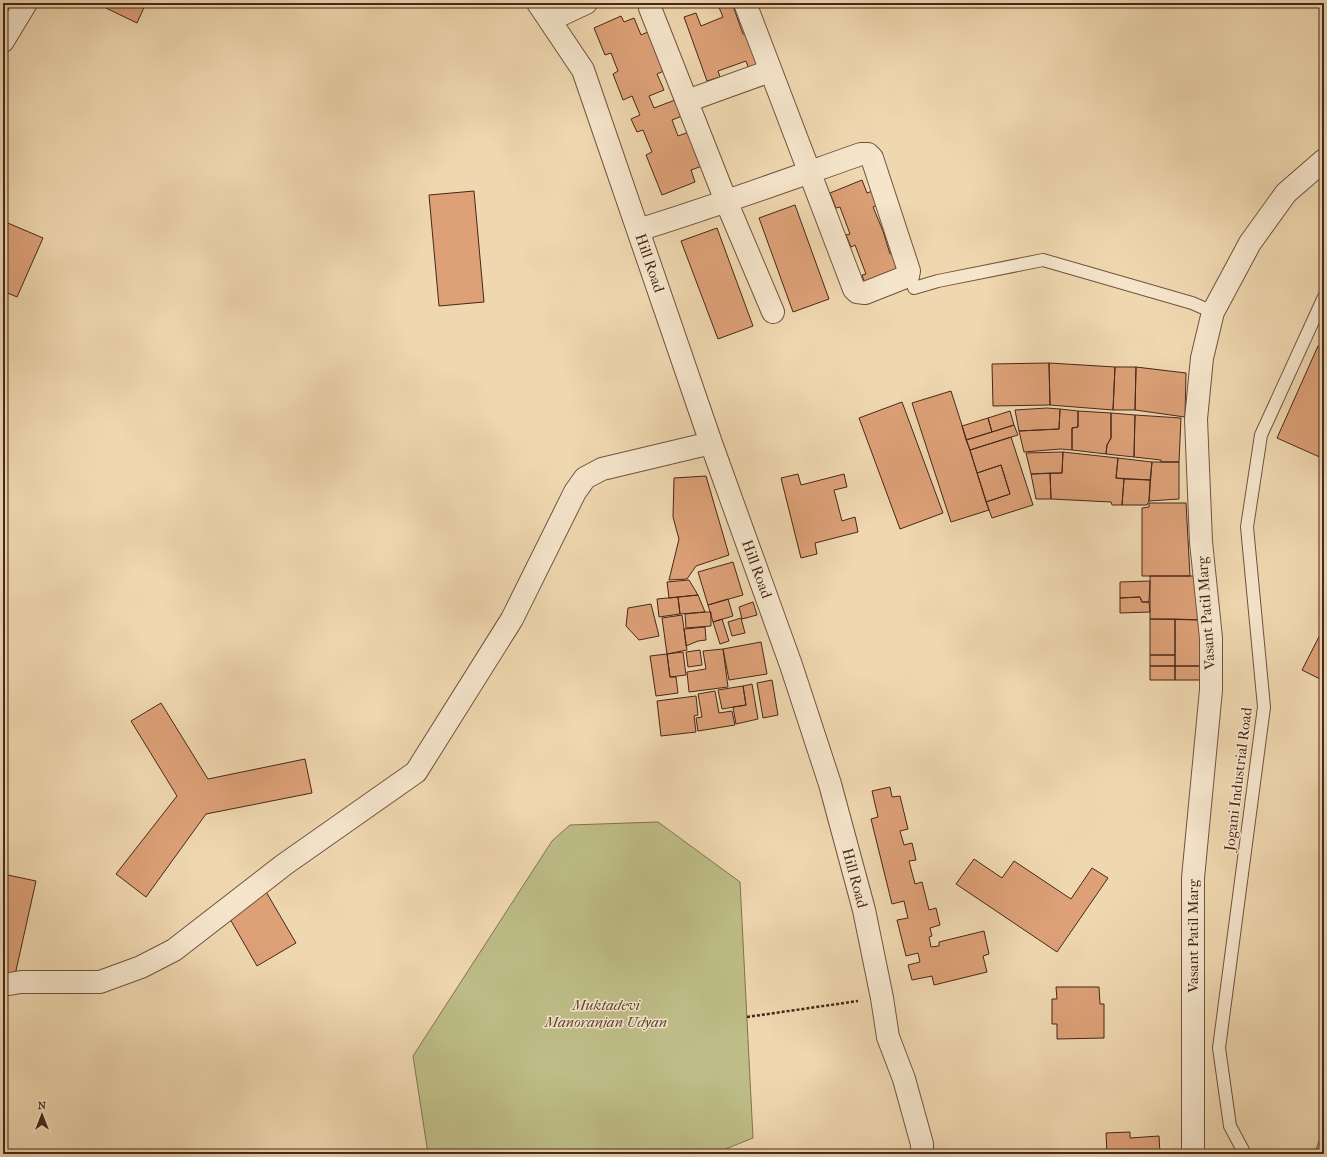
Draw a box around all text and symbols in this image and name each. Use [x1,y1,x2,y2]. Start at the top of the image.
street label: Hill Road [632,231,669,296]
street label: Hill Road [738,537,776,602]
street label: Vasant Patil Marg [1193,555,1219,671]
street label: Jogani Industrial Road [1220,705,1256,853]
street label: Hill Road [838,846,872,911]
street label: Vasant Patil Marg [1184,878,1202,994]
park label: Muktadevi Manoranjan Udyan [544,996,667,1031]
north arrow [22,1095,62,1135]
text: N [38,1099,47,1112]

